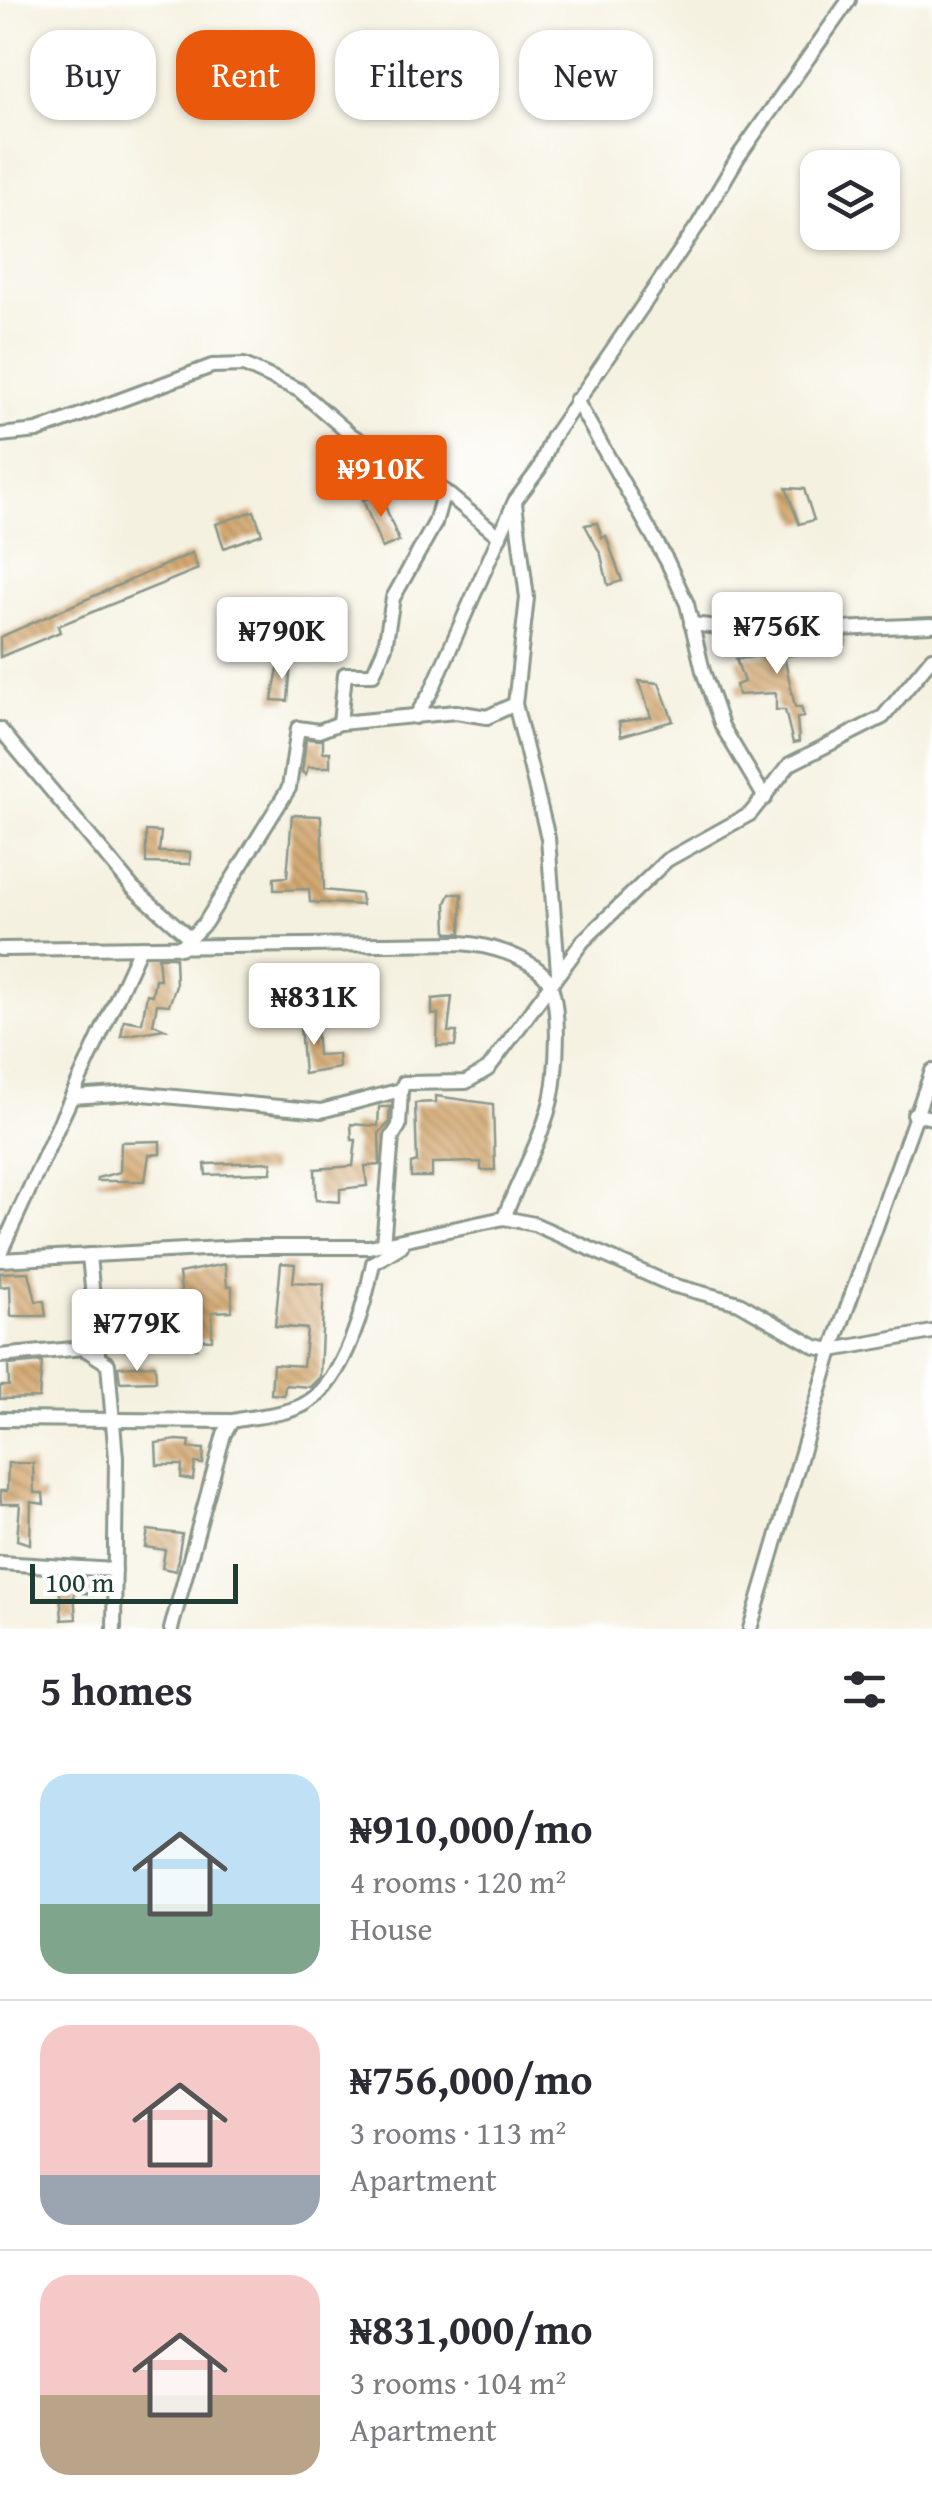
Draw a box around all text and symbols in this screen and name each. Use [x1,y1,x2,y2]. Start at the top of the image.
chip: Buy [30,30,156,120]
chip: Rent [176,30,315,120]
chip: Filters [335,30,499,120]
chip: New [519,30,653,120]
map controls [800,150,900,250]
button: layers [800,150,900,250]
pin: ₦910K [311,435,451,520]
text: ₦910K [338,444,424,491]
pin: ₦756K [707,592,847,677]
pin: ₦790K [212,597,352,682]
text: ₦756K [734,601,820,648]
text: ₦790K [239,606,325,653]
pin: ₦831K [244,963,384,1048]
text: ₦831K [271,972,357,1019]
pin: ₦779K [67,1289,207,1374]
text: ₦779K [94,1298,180,1345]
scale bar [30,1559,238,1604]
text: 100 m [45,1561,114,1602]
text: 5 homes [40,1659,193,1720]
icon: filters [837,1662,892,1717]
text: ₦910,000/mo [350,1797,593,1858]
icon: home [120,1814,240,1934]
text: 4 rooms · 120 m² [350,1858,566,1905]
text: House [350,1905,433,1952]
text: ₦756,000/mo [350,2048,593,2109]
icon: home [120,2065,240,2185]
text: 3 rooms · 113 m² [350,2109,566,2156]
text: Apartment [350,2156,497,2203]
text: ₦831,000/mo [350,2298,593,2359]
icon: home [120,2315,240,2435]
text: 3 rooms · 104 m² [350,2359,566,2406]
text: Apartment [350,2406,497,2453]

